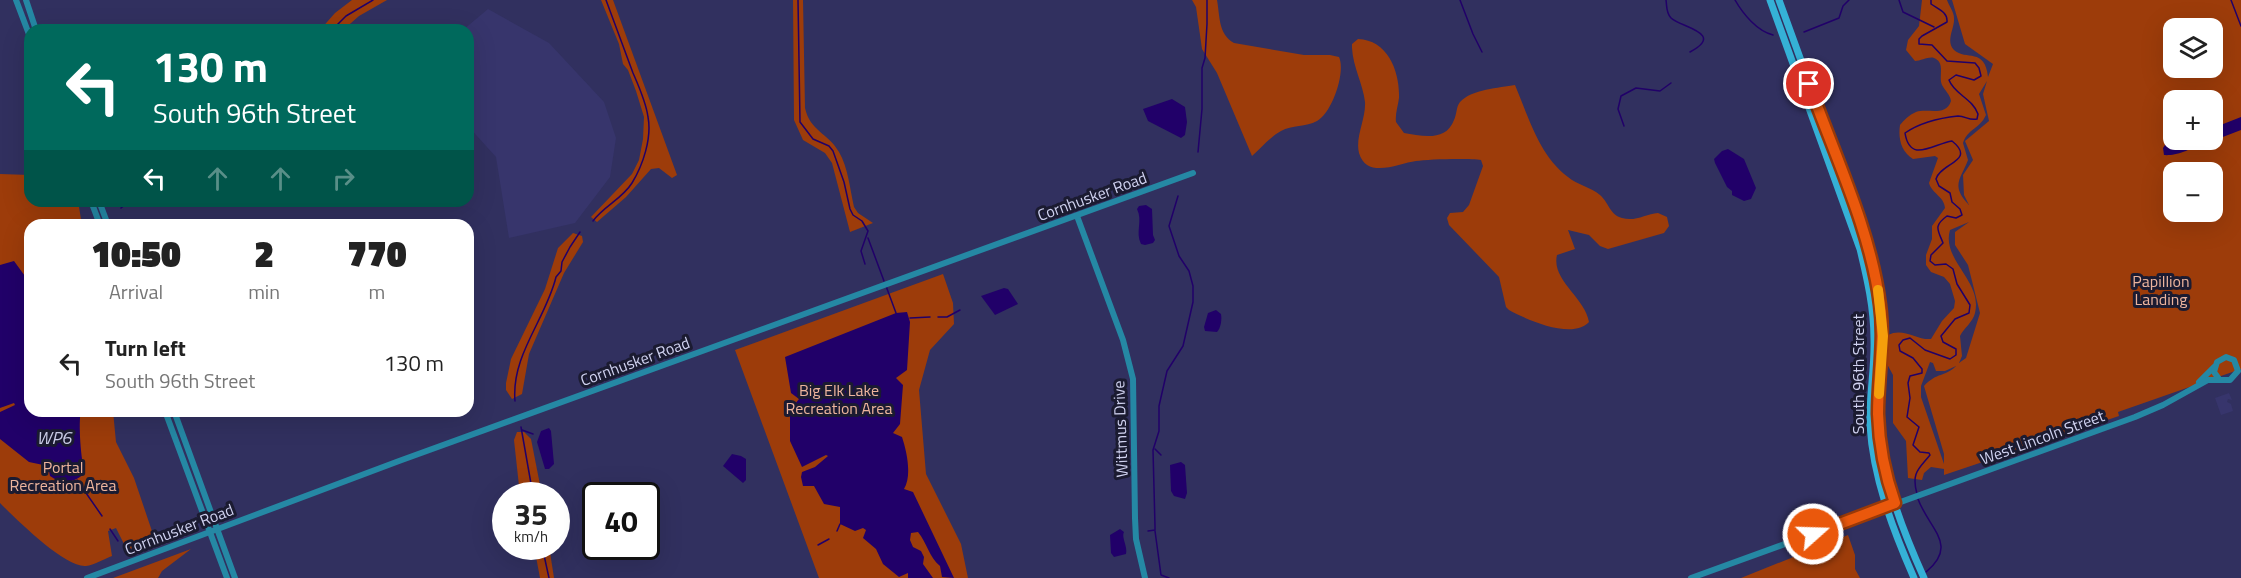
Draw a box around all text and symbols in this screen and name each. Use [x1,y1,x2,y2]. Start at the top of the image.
map controls [2163,18,2223,222]
button: layers [2163,18,2223,78]
text: 130 m [153,34,268,98]
icon: left [54,48,132,126]
pin [1783,58,1834,109]
icon: arrive [1792,67,1825,100]
button: + [2163,90,2223,150]
text: South 96th Street [153,92,356,133]
icon: left [138,162,171,195]
icon: ahead [201,162,234,195]
icon: ahead [264,162,297,195]
icon: right [327,162,360,195]
button: − [2163,162,2223,222]
street label: Cornhusker Road [1034,165,1150,227]
text: 10:50 [91,226,181,281]
text: 2 [254,226,274,281]
text: 770 [347,226,407,281]
park label: Papillion Landing [2132,269,2190,311]
text: Arrival [109,276,163,307]
text: min [248,276,280,307]
text: m [369,276,385,307]
street label: South 96th Street [1846,314,1870,434]
street label: Cornhusker Road [577,330,693,392]
text: Turn left [105,331,186,365]
text: 130 m [384,346,444,380]
icon: left [54,347,87,380]
text: South 96th Street [105,365,255,396]
park label: Big Elk Lake Recreation Area [786,378,892,420]
street label: Wittmus Drive [1106,380,1134,478]
street label: West Lincoln Street [1977,403,2108,471]
water label: WP6 [37,424,73,451]
park label: Portal Recreation Area [10,455,116,497]
speed limit sign: 40 [582,482,660,560]
text: 35 [514,491,548,537]
street label: Cornhusker Road [121,497,237,561]
position arrow [1781,502,1845,566]
text: km/h [514,525,548,548]

